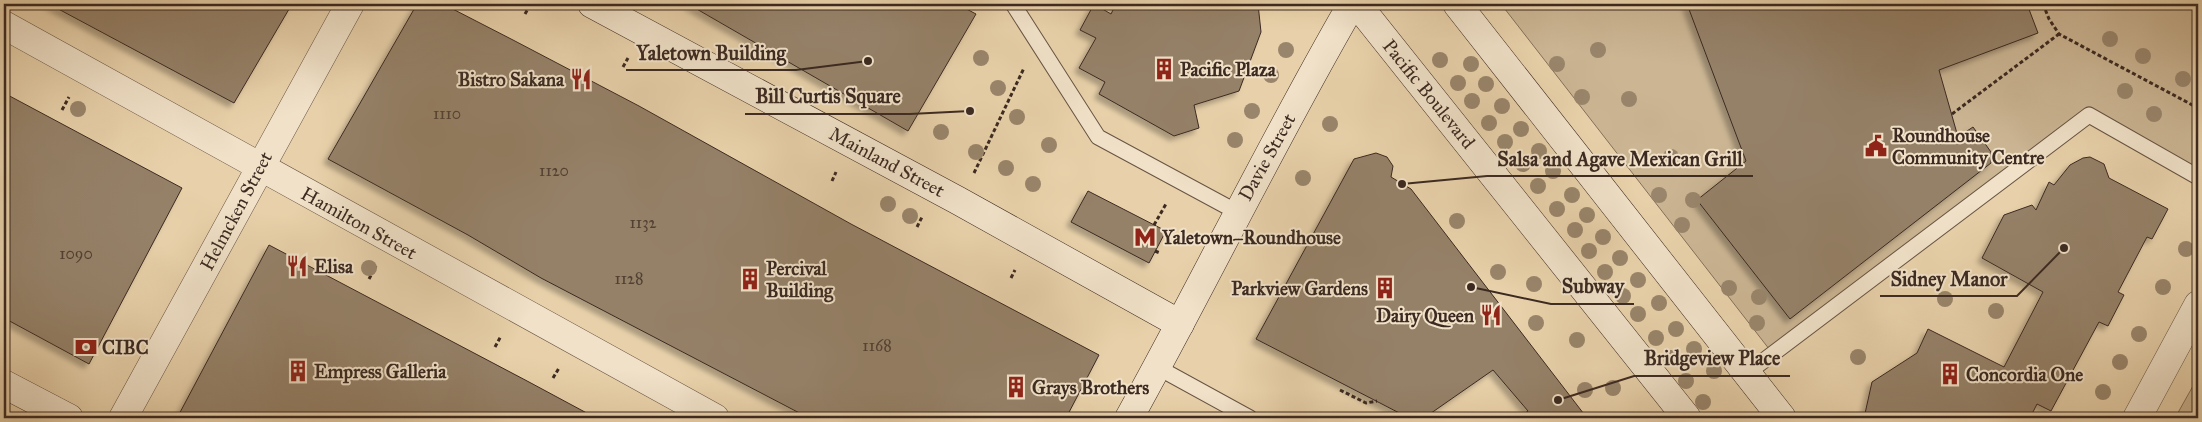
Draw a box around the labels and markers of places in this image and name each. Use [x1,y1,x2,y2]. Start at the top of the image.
callout: Yaletown Building [626,35,796,70]
building icon: Pacific Plaza [1151,56,1177,82]
place label: Pacific Plaza [1180,58,1277,81]
restaurant icon: Bistro Sakana [568,66,594,92]
place label: Bistro Sakana [458,68,565,91]
callout: Bill Curtis Square [745,79,910,114]
place label: Roundhouse Community Centre [1892,124,2044,170]
public building icon: Roundhouse Community Centre [1863,133,1889,159]
callout: Salsa and Agave Mexican Grill [1487,141,1753,176]
metro station icon: Yaletown–Roundhouse [1132,224,1158,250]
place label: Yaletown–Roundhouse [1161,226,1341,249]
restaurant icon: Elisa [284,253,310,279]
place label: Elisa [314,255,354,278]
place label: Percival Building [766,257,834,303]
callout: Sidney Manor [1880,261,2017,296]
building icon: Percival Building [737,266,763,292]
callout: Subway [1551,269,1634,304]
building icon: Parkview Gardens [1372,275,1398,301]
place label: Parkview Gardens [1231,277,1368,300]
restaurant icon: Dairy Queen [1478,302,1504,328]
place label: Dairy Queen [1376,304,1475,328]
bank icon: CIBC [73,334,99,360]
place label: CIBC [102,336,149,359]
callout: Bridgeview Place [1634,341,1790,376]
building icon: Empress Galleria [285,358,311,384]
place label: Empress Galleria [314,360,447,384]
building icon: Concordia One [1937,361,1963,387]
place label: Concordia One [1966,363,2083,386]
building icon: Grays Brothers [1003,374,1029,400]
place label: Grays Brothers [1032,376,1149,400]

